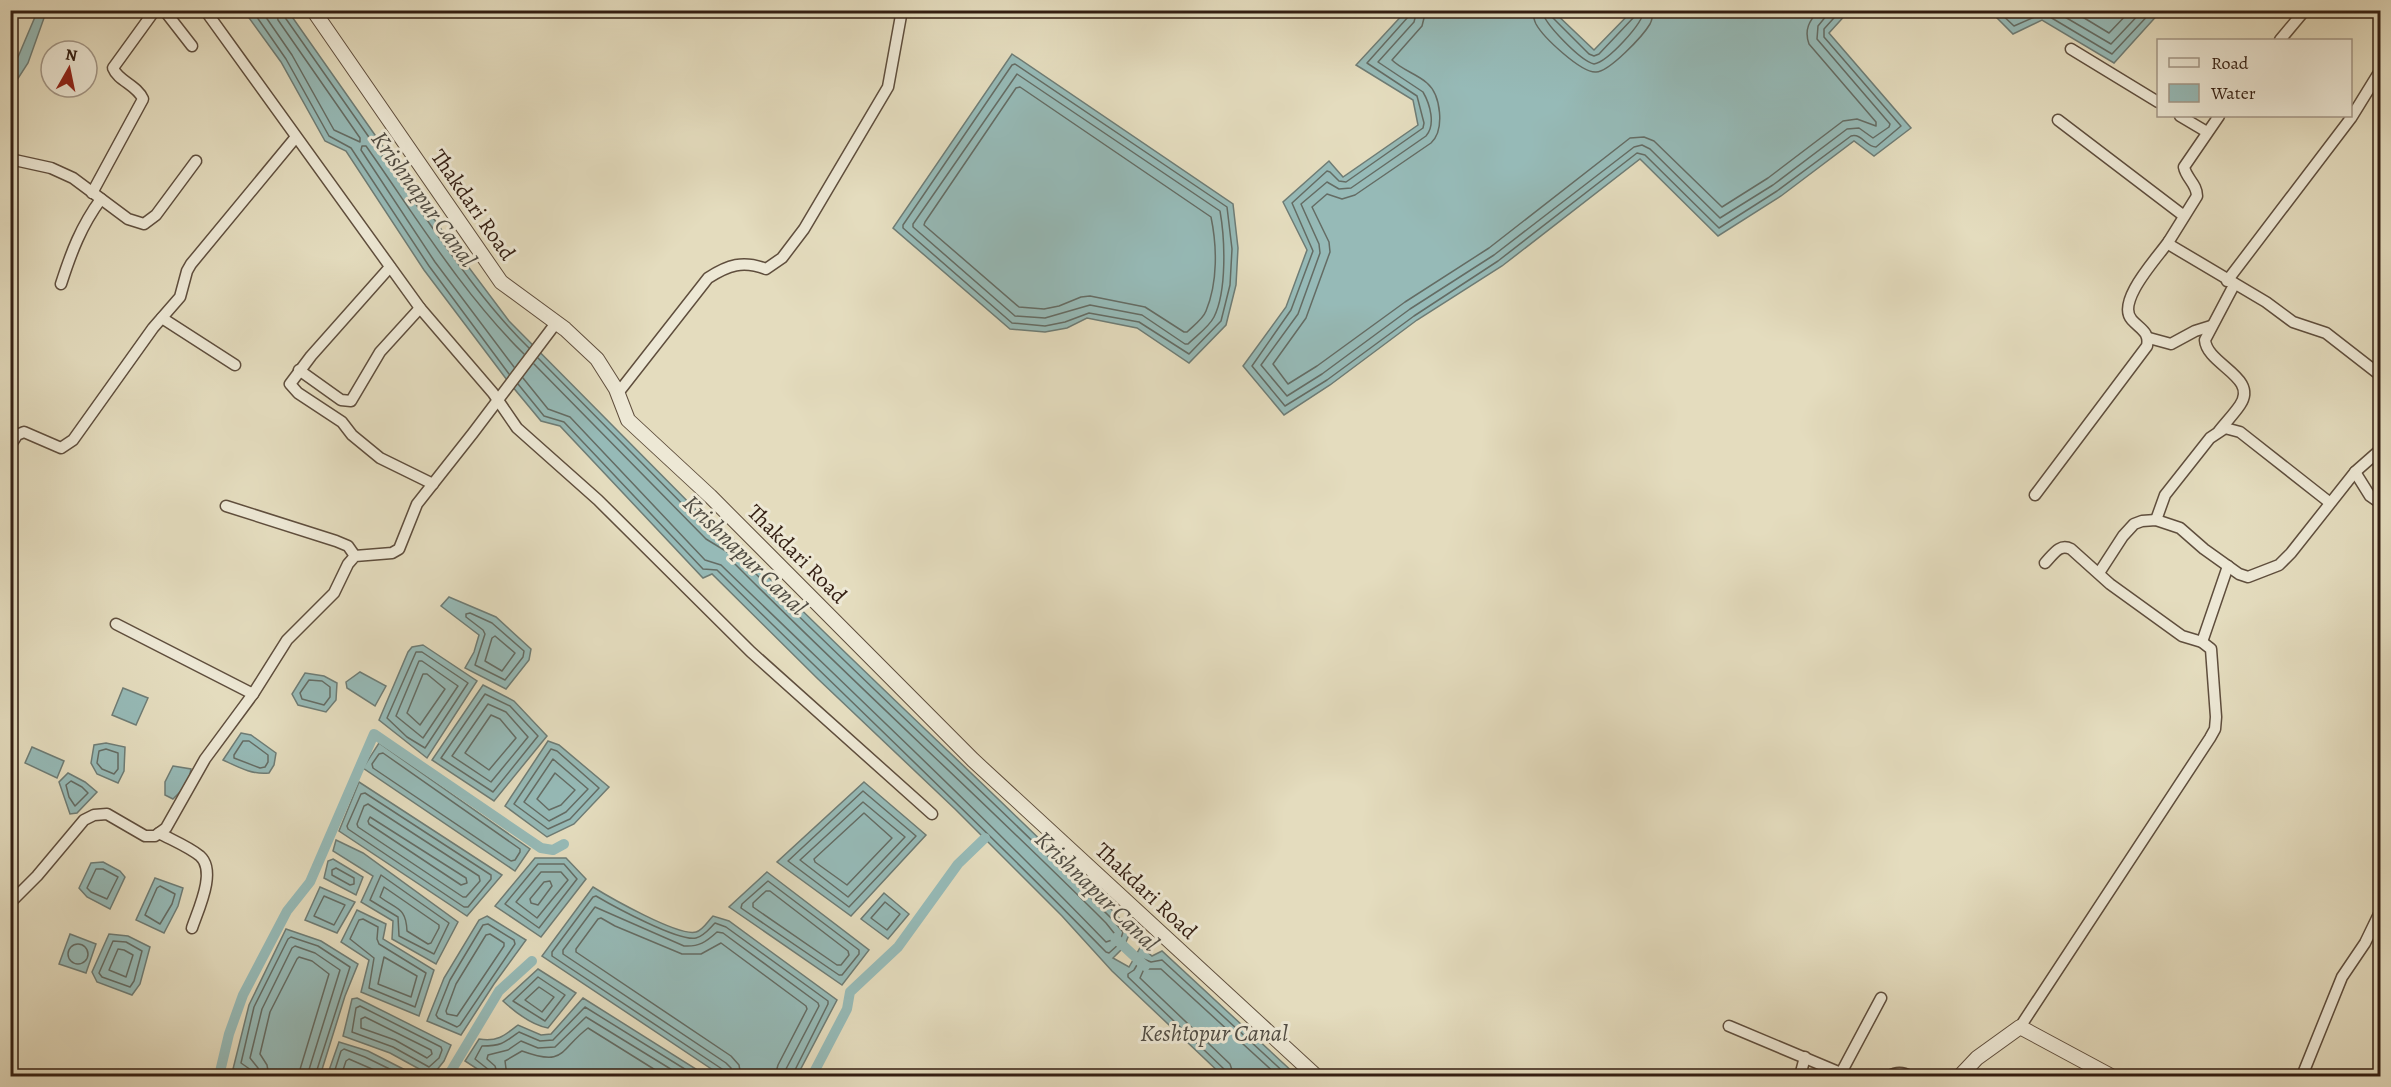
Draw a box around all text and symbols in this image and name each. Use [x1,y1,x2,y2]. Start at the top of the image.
north arrow [39,39,99,99]
legend [2157,39,2352,117]
text: N [64,43,79,67]
text: Road [2211,51,2249,75]
text: Water [2210,81,2256,105]
water label: Krishnapur Canal [364,124,484,274]
street label: Thakdari Road [424,143,522,267]
water label: Krishnapur Canal [676,488,814,622]
street label: Thakdari Road [741,498,853,610]
water label: Krishnapur Canal [1028,824,1166,958]
street label: Thakdari Road [1088,836,1204,946]
water label: Keshtopur Canal [1140,1017,1288,1049]

